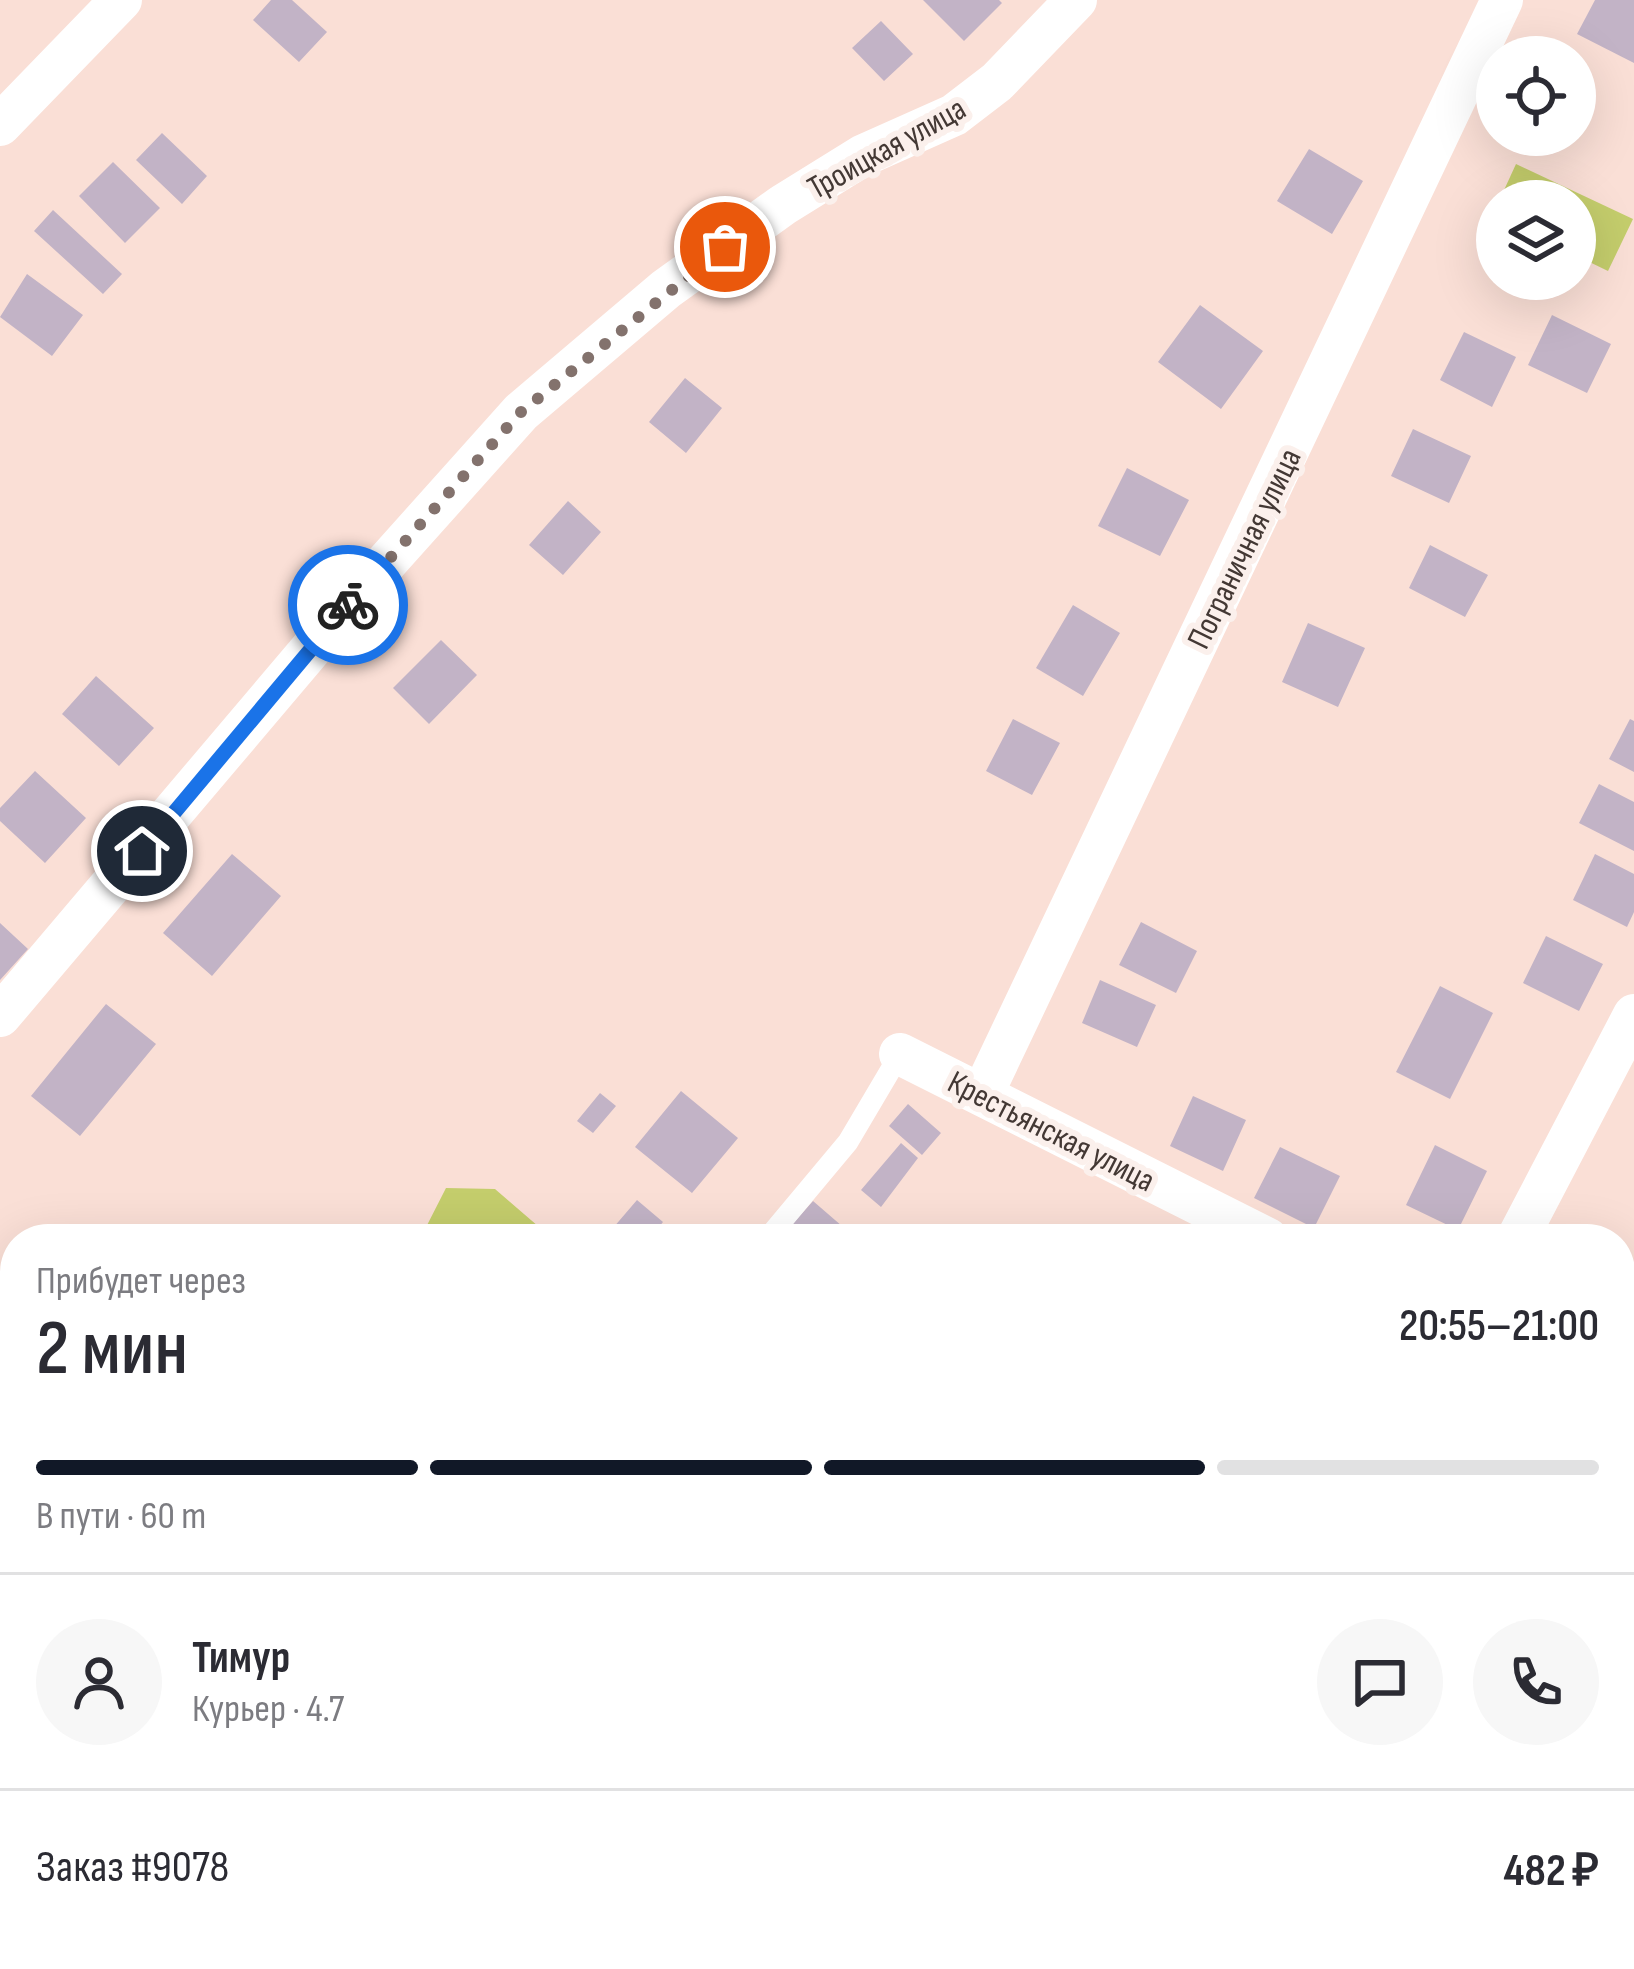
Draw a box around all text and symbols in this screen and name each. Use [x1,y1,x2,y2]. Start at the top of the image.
map controls [1476,36,1596,300]
button: locate [1476,36,1596,156]
street label: Троицкая улица [801,89,973,209]
button: layers [1476,180,1596,300]
pin [674,196,776,298]
icon: bag [692,214,758,280]
street label: Пограничная улица [1179,442,1310,655]
courier [288,545,408,665]
icon: bike [315,572,381,638]
pin [91,800,193,902]
icon: home [109,818,175,884]
street label: Крестьянская улица [941,1063,1161,1201]
text: Прибудет через [36,1258,246,1305]
text: 20:55–21:00 [1399,1299,1599,1354]
text: 2 мин [36,1303,188,1396]
text: В пути · 60 m [36,1493,206,1540]
button: person [36,1619,162,1745]
button: chat [1317,1619,1443,1745]
button: phone [1473,1619,1599,1745]
text: Тимур [192,1631,290,1686]
text: Курьер · 4.7 [192,1686,344,1733]
text: Заказ #9078 [36,1840,229,1895]
text: 482 ₽ [1503,1844,1599,1899]

